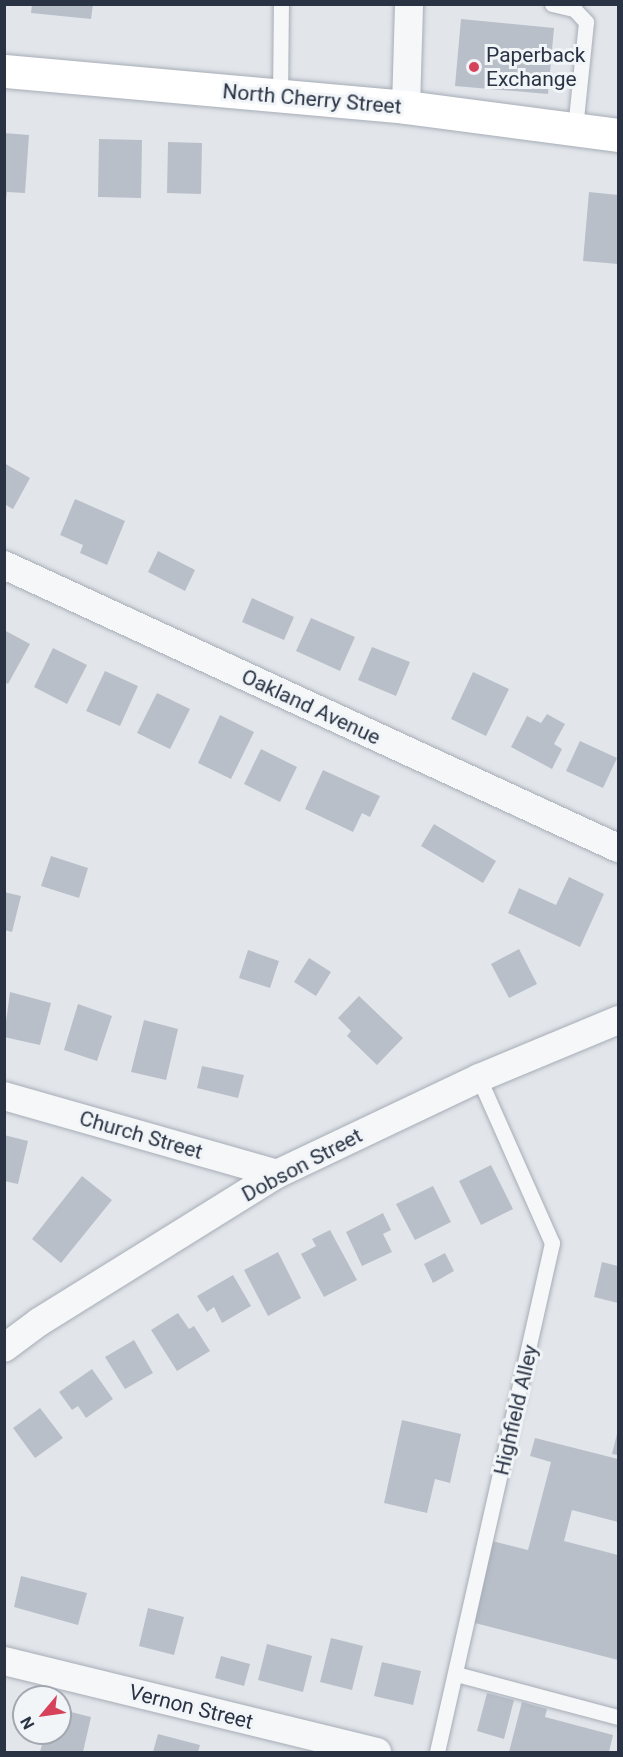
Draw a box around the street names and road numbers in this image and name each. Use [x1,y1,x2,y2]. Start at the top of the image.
street label: North Cherry Street [221,79,403,119]
street label: Oakland Avenue [238,664,384,750]
street label: Church Street [77,1105,205,1165]
street label: Dobson Street [238,1123,366,1207]
street label: Highfield Alley [489,1342,543,1478]
street label: Vernon Street [126,1679,256,1735]

